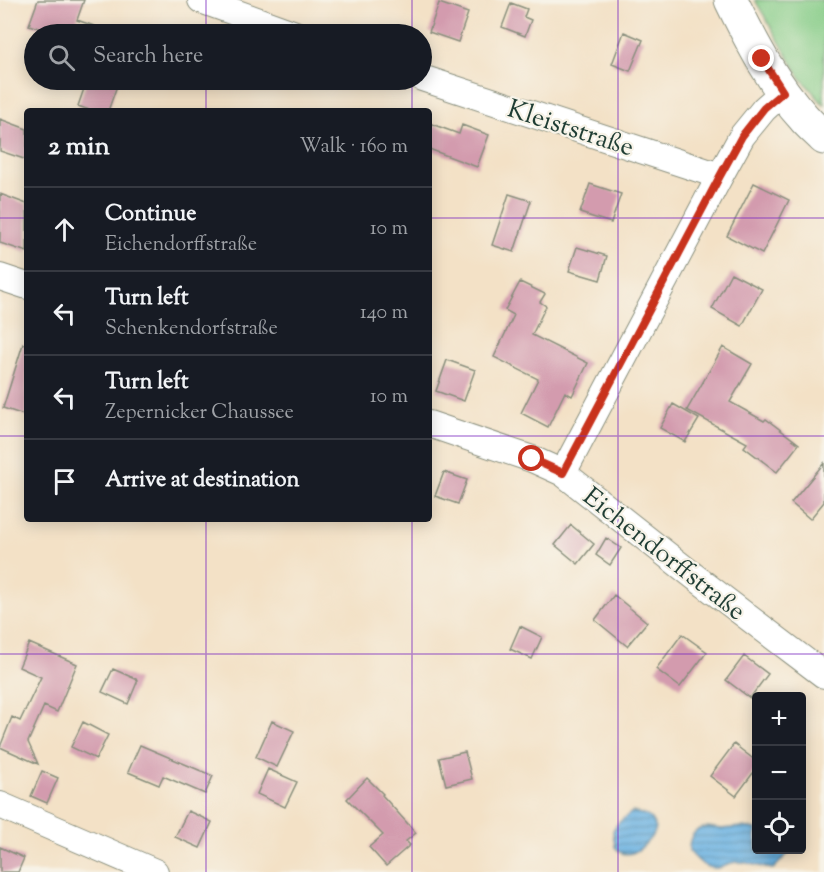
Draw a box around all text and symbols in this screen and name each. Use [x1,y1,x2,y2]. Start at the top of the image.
search box [24,24,432,90]
icon: search [45,41,78,74]
text: Search here [93,41,203,73]
route end [748,45,774,71]
street label: Kleiststraße [502,92,638,167]
text: 2 min [48,129,110,166]
text: Walk · 160 m [299,133,408,162]
text: Continue [105,199,196,231]
icon: ahead [48,213,81,246]
text: 10 m [370,215,408,244]
text: Eichendorffstraße [105,231,257,260]
text: Turn left [105,283,188,315]
icon: left [48,297,81,330]
text: 140 m [360,299,408,328]
text: Schenkendorfstraße [105,315,278,344]
text: Turn left [105,367,188,399]
icon: left [48,381,81,414]
text: 10 m [370,383,408,412]
text: Zepernicker Chaussee [105,399,294,428]
route start [518,445,544,471]
icon: arrive [48,465,81,498]
text: Arrive at destination [105,465,300,497]
street label: Eichendorffstraße [574,480,753,630]
map controls [752,692,806,854]
button: + [752,692,806,746]
button: − [752,746,806,800]
button: locate [752,800,806,854]

